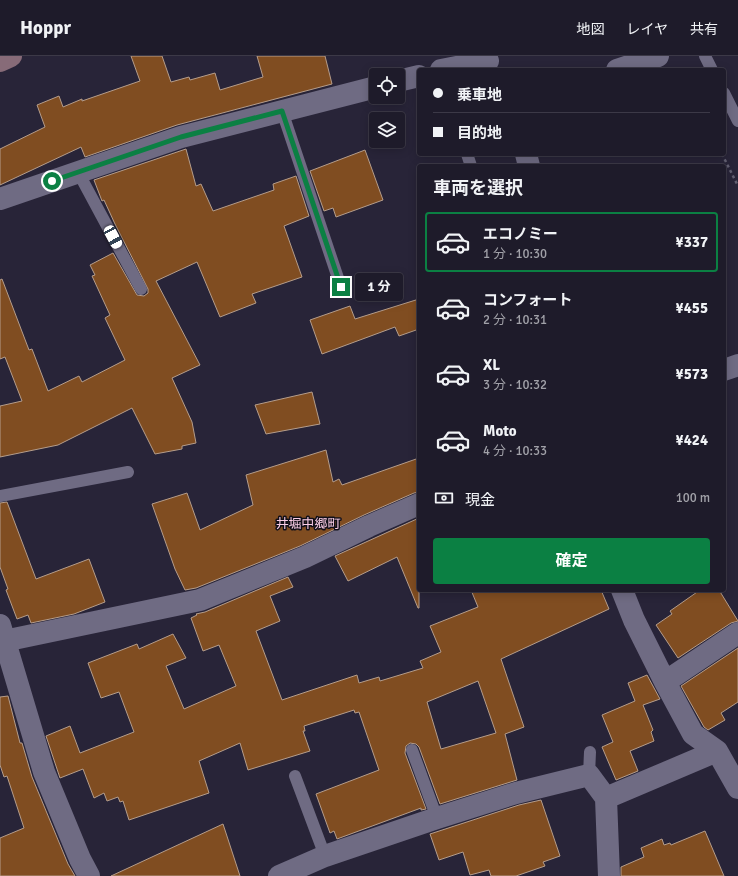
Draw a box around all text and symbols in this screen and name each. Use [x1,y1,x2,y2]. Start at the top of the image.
text: Hoppr [20,16,71,40]
text: 地図 [576,21,604,38]
text: レイヤ [626,21,668,38]
text: 共有 [690,21,718,38]
map controls [369,68,405,148]
button: locate [369,68,405,104]
text: 乗車地 [457,86,502,104]
button: layers [369,112,405,148]
text: 目的地 [457,124,502,142]
route start [43,172,61,190]
text: 車両を選択 [433,177,523,199]
car [102,224,124,250]
icon: car [435,224,471,260]
text: エコノミー [483,225,558,243]
text: ¥337 [676,233,708,251]
text: 1 分 · 10:30 [483,246,547,262]
callout: 1 分 [355,273,403,301]
route end [332,278,350,296]
text: 1 分 [368,279,390,295]
icon: car [435,290,471,326]
text: コンフォート [483,291,573,309]
text: ¥455 [676,299,708,317]
text: 2 分 · 10:31 [483,312,547,328]
icon: car [435,356,471,392]
text: XL [483,356,500,374]
text: ¥573 [676,365,708,383]
text: 3 分 · 10:32 [483,377,547,393]
icon: car [435,422,471,458]
text: Moto [483,422,517,440]
text: ¥424 [676,431,708,449]
text: 4 分 · 10:33 [483,443,547,459]
icon: cash [433,487,455,509]
text: 100 m [676,490,710,506]
text: 現金 [465,491,495,509]
district label: 井堀中郷町 [275,516,341,532]
button: 確定 [433,538,710,584]

